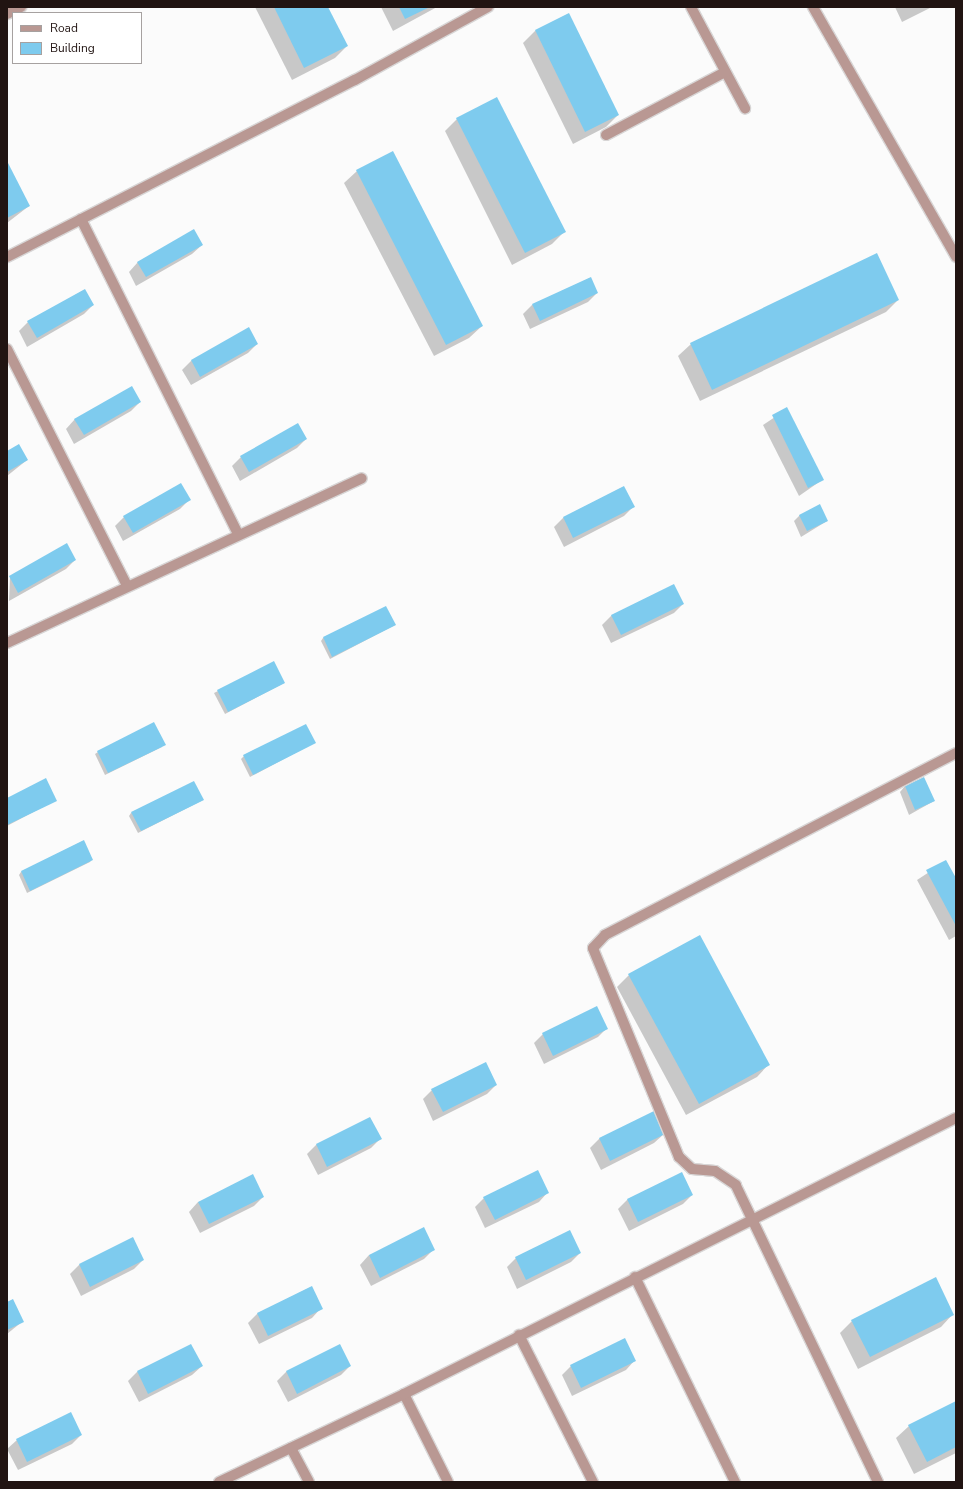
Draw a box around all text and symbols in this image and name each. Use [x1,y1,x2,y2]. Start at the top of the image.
legend [12,12,142,64]
text: Road [50,20,78,36]
text: Building [50,40,95,56]

